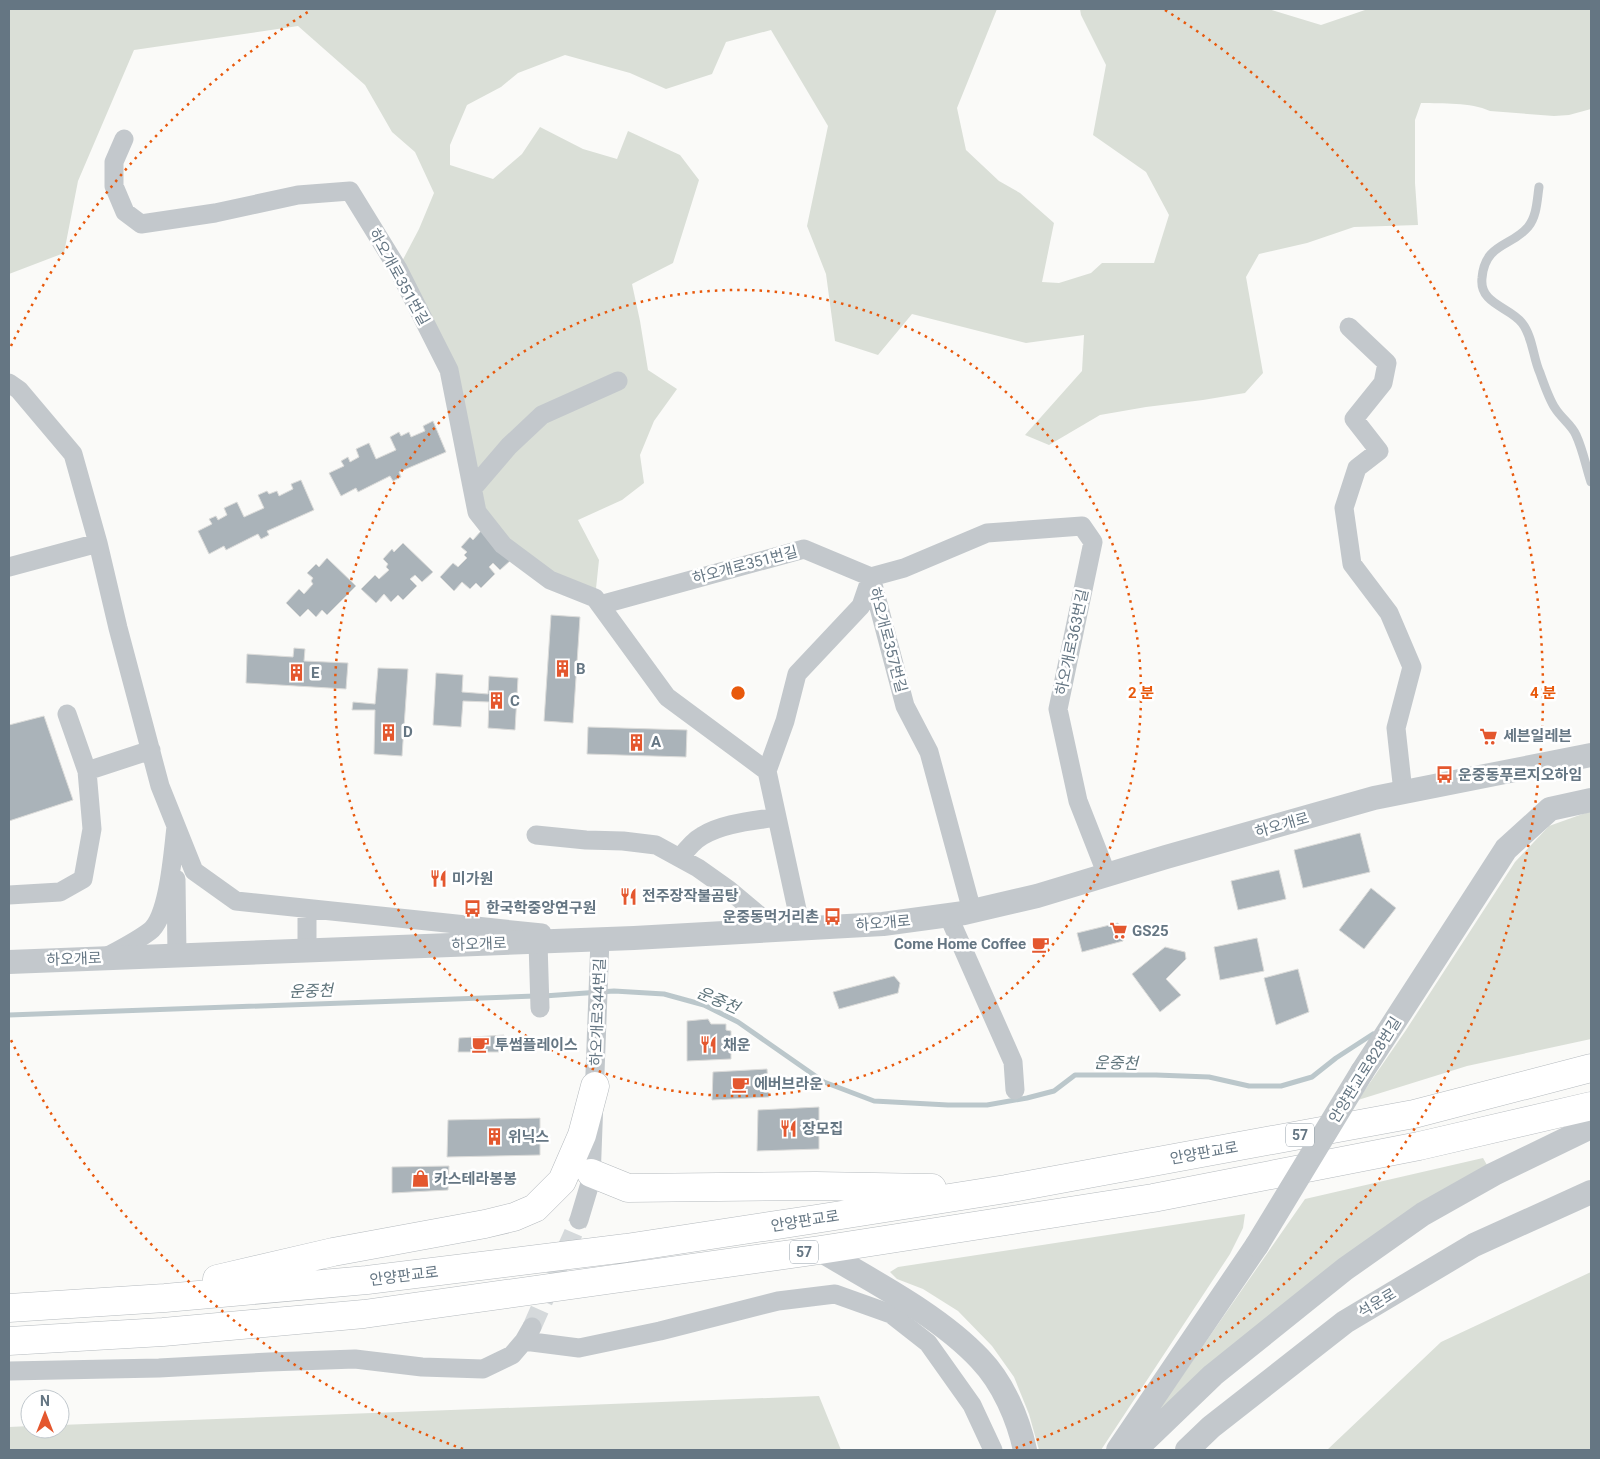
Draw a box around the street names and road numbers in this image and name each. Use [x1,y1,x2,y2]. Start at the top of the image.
street label: 하오개로351번길 [365,225,433,329]
street label: 하오개로351번길 [690,542,800,588]
street label: 하오개로357번길 [865,585,911,695]
street label: 하오개로363번길 [1052,587,1092,697]
street label: 하오개로 [1253,809,1311,841]
street label: 하오개로 [855,912,911,934]
street label: 하오개로 [451,934,507,954]
street label: 하오개로 [46,949,102,969]
street label: 하오개로344번길 [587,958,609,1066]
street label: 안양판교로828번길 [1325,1014,1405,1126]
road number: 57 [1286,1124,1314,1146]
street label: 안양판교로 [1168,1138,1240,1168]
street label: 안양판교로 [770,1207,840,1235]
road number: 57 [790,1240,818,1264]
street label: 안양판교로 [369,1263,439,1289]
street label: 석운로 [1355,1285,1399,1321]

